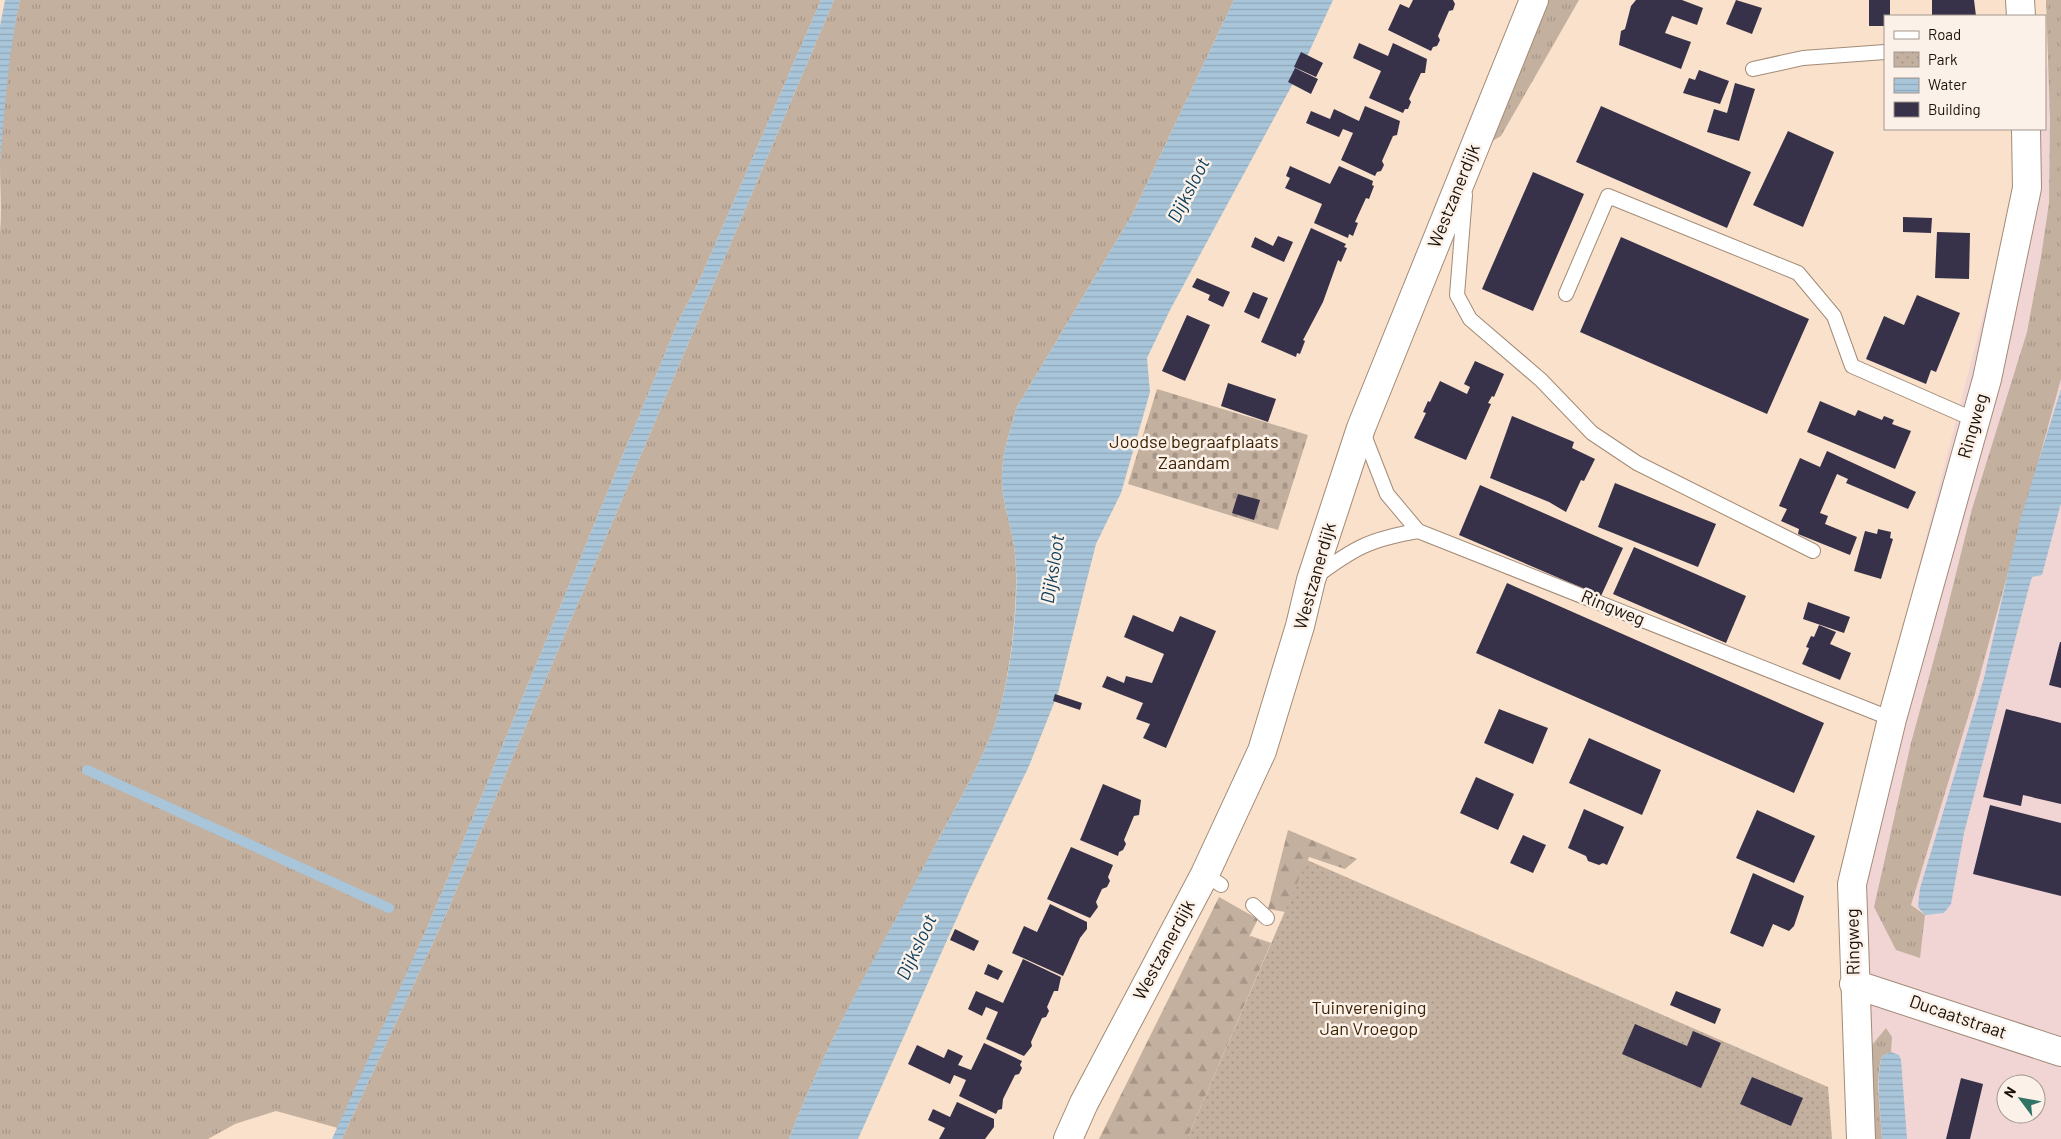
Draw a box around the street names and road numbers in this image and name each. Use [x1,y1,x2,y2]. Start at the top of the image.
street label: Westzanerdijk [1422,140,1484,251]
street label: Ringweg [1952,391,1992,461]
street label: Westzanerdijk [1288,520,1340,632]
street label: Ringweg [1578,584,1648,630]
street label: Westzanerdijk [1128,896,1199,1003]
street label: Ringweg [1840,908,1864,976]
street label: Ducaatstraat [1907,989,2010,1043]

